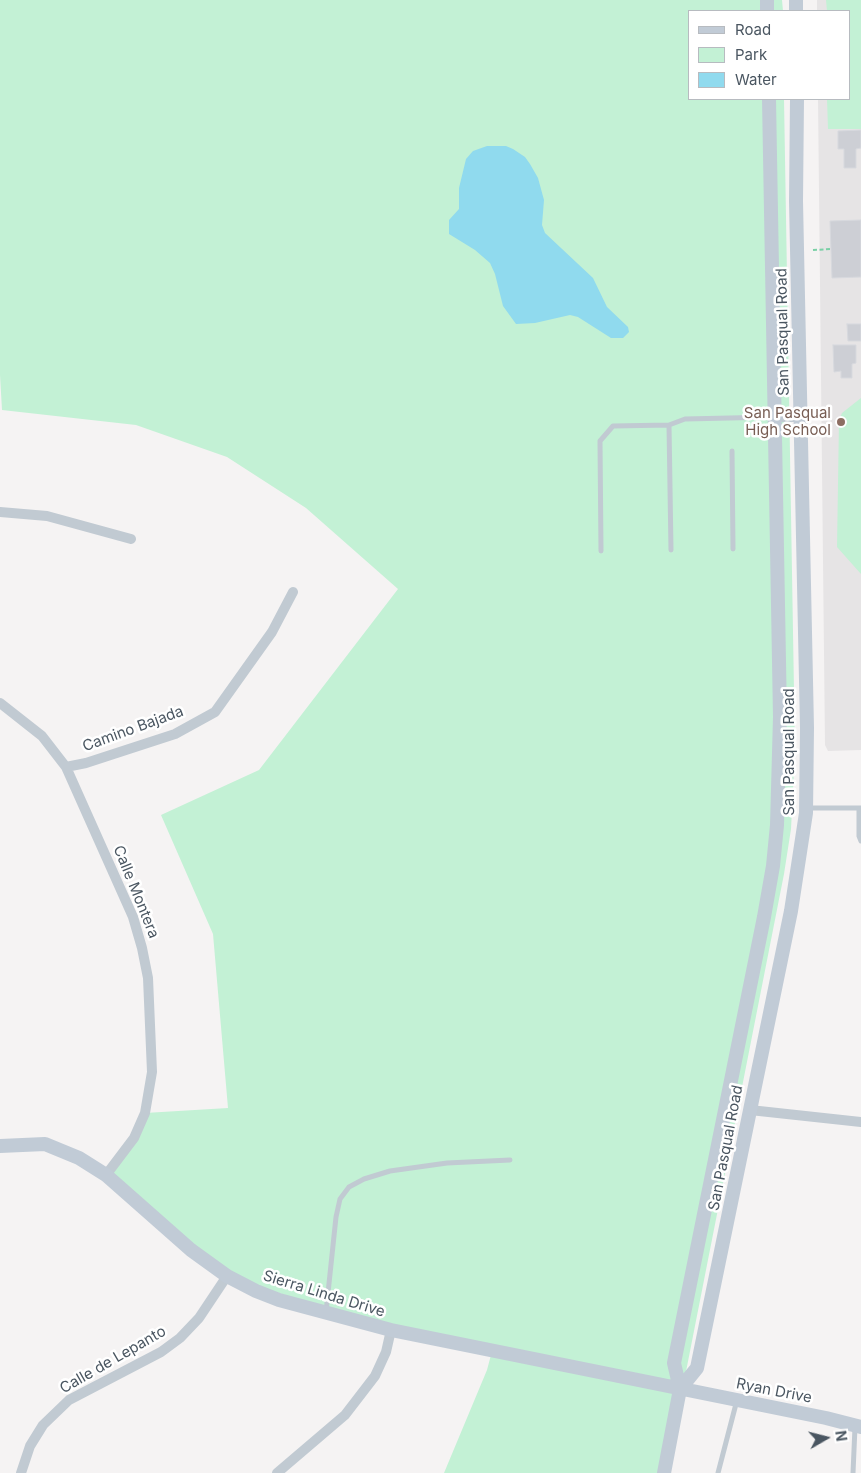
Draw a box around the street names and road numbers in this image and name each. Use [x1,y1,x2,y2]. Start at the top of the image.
street label: San Pasqual Road [773,268,793,396]
street label: San Pasqual Road [780,688,798,816]
street label: Camino Bajada [80,702,186,756]
street label: Calle Montera [109,843,163,941]
street label: San Pasqual Road [705,1084,747,1212]
street label: Sierra Linda Drive [261,1267,387,1321]
street label: Calle de Lepanto [57,1322,169,1398]
street label: Ryan Drive [735,1375,813,1407]

